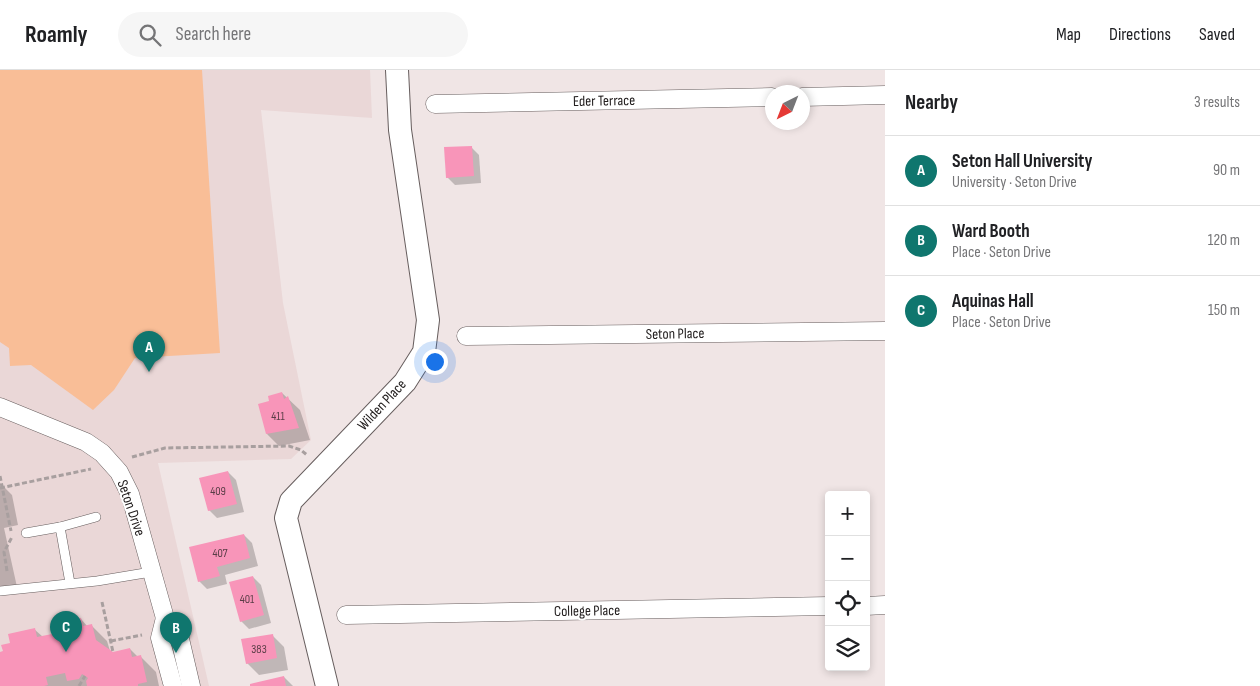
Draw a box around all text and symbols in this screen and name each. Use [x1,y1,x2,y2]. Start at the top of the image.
search box [118,12,468,57]
text: Roamly [25,20,88,49]
icon: search [136,21,164,49]
text: Search here [176,23,251,46]
text: Map [1056,24,1081,45]
text: Directions [1109,24,1171,45]
text: Saved [1199,24,1235,45]
north arrow [765,85,810,130]
text: Nearby [905,90,958,115]
street label: Eder Terrace [573,91,635,111]
text: 3 results [1194,93,1240,112]
text: Seton Hall University [952,150,1092,173]
text: A [917,161,925,180]
text: 90 m [1213,161,1240,180]
text: University · Seton Drive [952,173,1077,192]
text: Ward Booth [952,220,1030,243]
text: B [917,231,925,250]
text: 120 m [1208,231,1240,250]
text: Place · Seton Drive [952,243,1051,262]
text: Aquinas Hall [952,290,1034,313]
text: C [917,301,925,320]
text: 150 m [1208,301,1240,320]
text: Place · Seton Drive [952,313,1051,332]
street label: Seton Place [645,324,705,344]
pin: A [133,331,165,372]
your location [422,349,448,375]
street label: Wilden Place [353,375,411,435]
house number: 411 [271,409,286,424]
street label: Seton Drive [113,477,149,539]
house number: 409 [210,484,226,499]
map controls [825,491,870,671]
button: + [825,491,870,536]
button: − [825,536,870,581]
house number: 407 [212,546,228,561]
button: locate [825,581,870,626]
house number: 401 [240,592,255,607]
street label: College Place [554,601,620,621]
pin: C [50,611,82,652]
pin: B [160,612,192,653]
button: layers [825,626,870,671]
house number: 383 [251,642,267,657]

